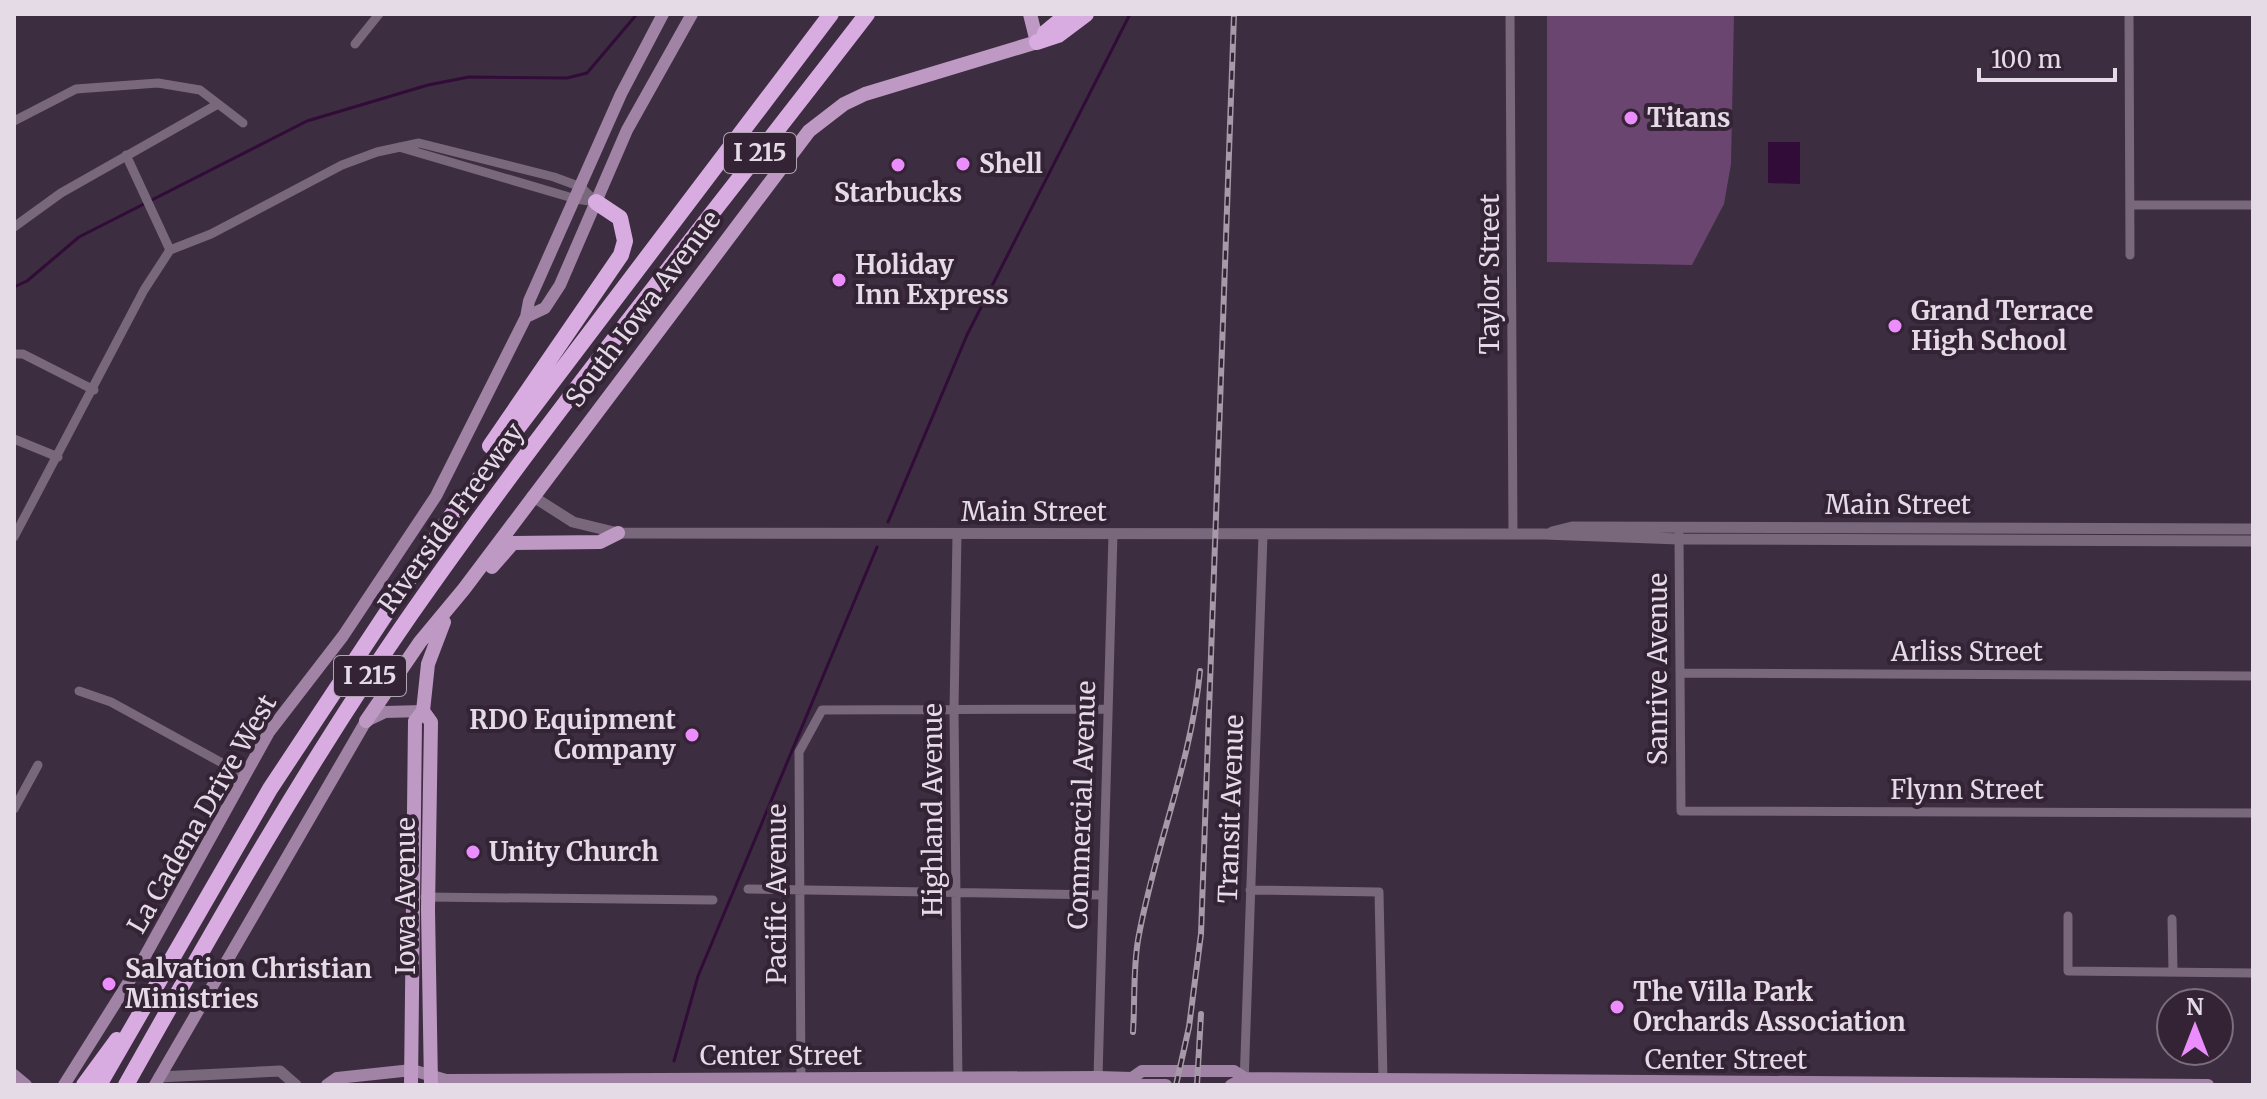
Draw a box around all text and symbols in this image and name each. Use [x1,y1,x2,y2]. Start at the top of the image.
scale bar [1979,32,2115,82]
text: 100 m [1991,44,2062,75]
place label: Titans [1647,101,1730,134]
marker: Titans [1622,109,1640,127]
road number: I 215 [724,133,796,173]
place label: Shell [979,147,1043,180]
marker: Shell [954,155,972,173]
marker: Starbucks [889,156,907,174]
place label: Starbucks [834,176,962,209]
street label: Taylor Street [1473,194,1506,354]
street label: South Iowa Avenue [558,204,727,414]
place label: Holiday Inn Express [855,248,1009,311]
marker: Holiday Inn Express [830,271,848,289]
place label: Grand Terrace High School [1911,294,2093,357]
marker: Grand Terrace High School [1886,317,1904,335]
street label: Riverside Freeway [371,416,531,619]
street label: Main Street [1825,488,1971,521]
street label: Main Street [961,495,1107,528]
street label: Sanrive Avenue [1641,573,1674,765]
street label: Arliss Street [1890,635,2043,668]
road number: I 215 [334,656,406,696]
street label: Commercial Avenue [1061,680,1102,930]
street label: La Cadena Drive West [120,689,283,939]
place label: RDO Equipment Company [469,703,677,766]
street label: Highland Avenue [916,703,949,917]
street label: Transit Avenue [1211,714,1250,904]
marker: RDO Equipment Company [683,726,701,744]
street label: Flynn Street [1890,773,2044,806]
street label: Pacific Avenue [760,804,793,984]
street label: Iowa Avenue [389,817,422,975]
place label: Unity Church [489,835,659,868]
marker: Unity Church [464,843,482,861]
place label: Salvation Christian Ministries [125,952,372,1015]
marker: Salvation Christian Ministries [100,975,118,993]
place label: The Villa Park Orchards Association [1633,975,1906,1038]
north arrow [2155,987,2235,1067]
text: N [2186,993,2204,1021]
marker: The Villa Park Orchards Association [1608,998,1626,1016]
street label: Center Street [700,1039,862,1072]
street label: Center Street [1645,1043,1807,1076]

